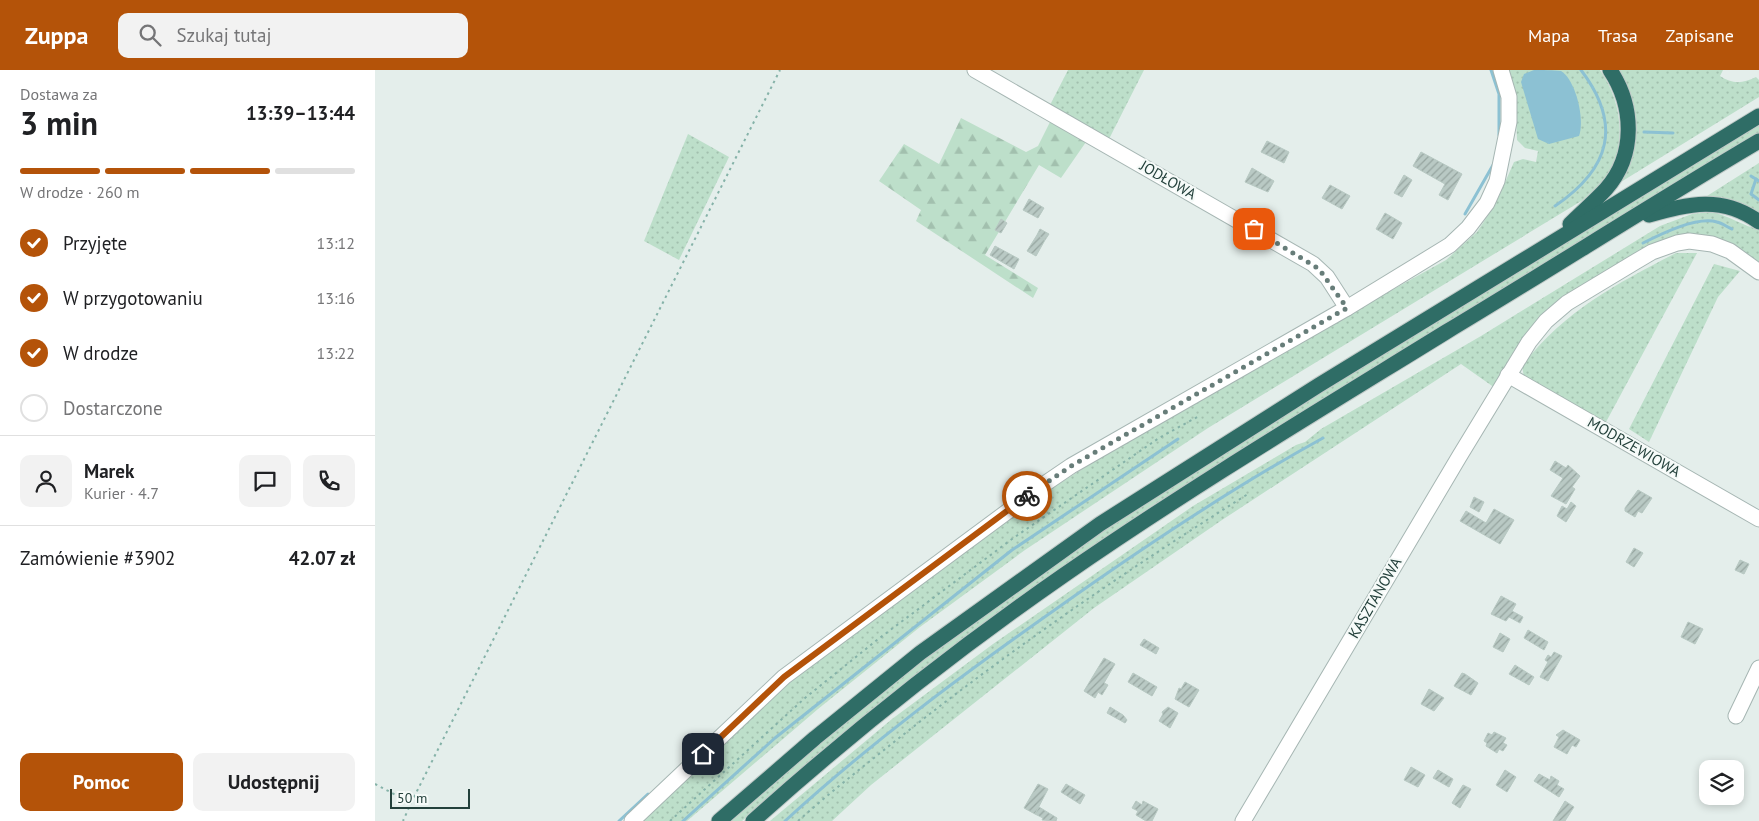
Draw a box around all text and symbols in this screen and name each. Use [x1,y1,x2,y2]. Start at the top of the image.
search box [118,13,468,58]
text: Zuppa [25,20,88,51]
icon: search [136,21,164,49]
text: Szukaj tutaj [176,23,272,47]
text: Mapa [1528,24,1570,47]
text: Trasa [1598,24,1638,47]
text: Zapisane [1666,24,1734,47]
text: Dostawa za [20,84,98,104]
text: 13:39–13:44 [246,101,355,125]
text: 3 min [20,102,98,144]
street label: JODŁOWA [1136,155,1200,203]
text: W drodze · 260 m [20,182,140,202]
pin [1233,208,1275,250]
icon: bag [1240,215,1268,243]
icon: check [20,229,48,257]
text: Przyjęte [63,231,127,255]
text: 13:12 [317,233,355,253]
icon: check [20,284,48,312]
text: W przygotowaniu [63,286,203,310]
text: 13:16 [317,288,355,308]
icon: check [20,339,48,367]
text: W drodze [63,341,138,365]
text: 13:22 [317,343,355,363]
text: Dostarczone [63,396,163,420]
street label: MODRZEWIOWA [1584,412,1684,481]
button: person [20,455,72,507]
button: chat [239,455,291,507]
button: phone [303,455,355,507]
text: Marek [84,459,134,483]
courier [1002,471,1052,521]
icon: bike [1013,482,1041,510]
text: Kurier · 4.7 [84,483,159,503]
text: Zamówienie #3902 [20,546,175,570]
text: 42.07 zł [289,546,355,570]
street label: KASZTANOWA [1344,554,1405,642]
pin [682,733,724,775]
icon: home [689,740,717,768]
button: Pomoc [20,753,183,811]
button: Udostępnij [193,753,355,811]
map controls [1699,760,1744,805]
button: layers [1699,760,1744,805]
scale bar [390,786,470,809]
text: 50 m [397,789,427,807]

